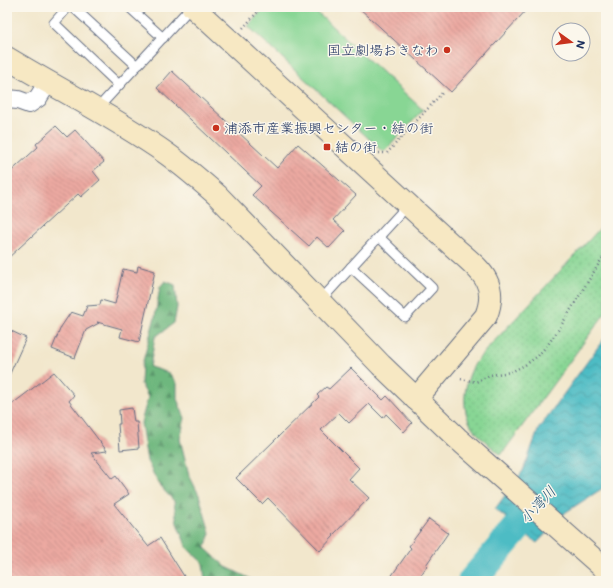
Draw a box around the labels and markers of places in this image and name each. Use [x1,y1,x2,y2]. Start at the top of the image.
place label: 国立劇場おきなわ [327,40,439,59]
marker: 国立劇場おきなわ [442,45,452,55]
place label: 浦添市産業振興センター・結の街 [224,118,433,137]
marker: 浦添市産業振興センター・結の街 [211,123,221,133]
place label: 結の街 [335,137,377,156]
marker: 結の街 [322,142,332,152]

